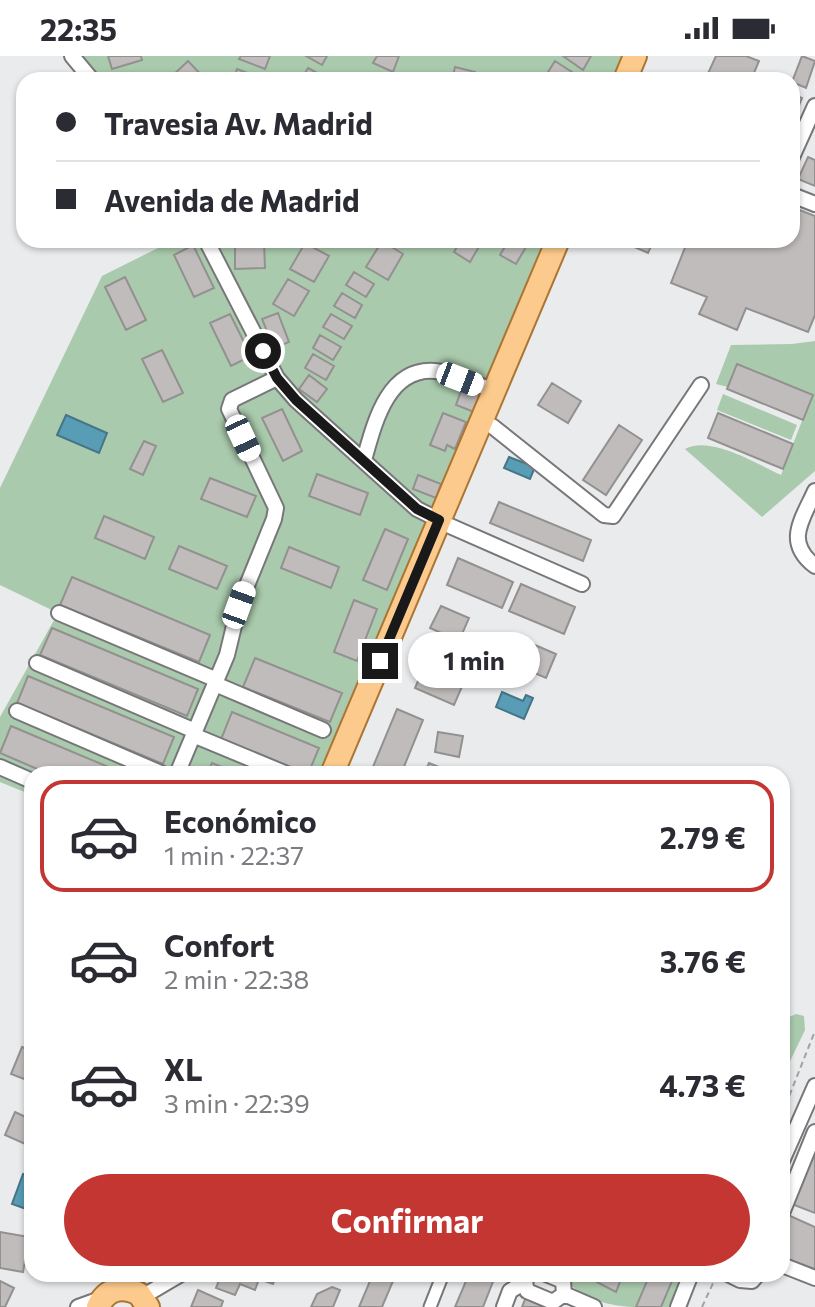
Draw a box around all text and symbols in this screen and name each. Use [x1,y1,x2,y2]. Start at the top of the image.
text: 22:35 [40,10,117,47]
text: Travesia Av. Madrid [104,104,373,141]
text: Avenida de Madrid [104,181,360,218]
route start [245,333,281,369]
car [433,359,487,399]
car [222,411,264,465]
car [220,578,258,632]
callout: 1 min [408,633,540,689]
route end [362,643,398,679]
text: 1 min [443,644,505,675]
icon: car [68,800,140,872]
text: Económico [164,802,317,839]
text: 2.79 € [660,818,746,855]
text: 1 min · 22:37 [164,839,304,870]
icon: car [68,924,140,996]
text: Confort [164,926,275,963]
text: 3.76 € [660,942,746,979]
text: 2 min · 22:38 [164,963,309,994]
icon: car [68,1048,140,1120]
text: XL [164,1050,203,1087]
text: 4.73 € [659,1066,746,1103]
text: 3 min · 22:39 [164,1087,310,1118]
button: Confirmar [64,1174,750,1266]

